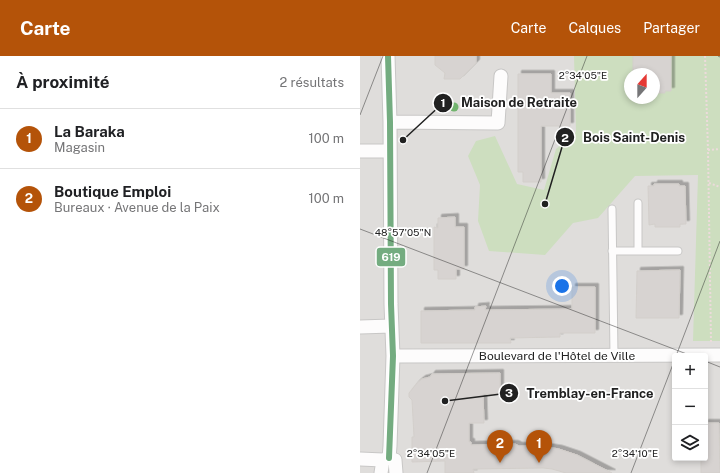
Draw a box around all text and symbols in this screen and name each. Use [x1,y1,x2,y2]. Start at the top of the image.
text: Carte [20,17,70,39]
text: Carte [511,20,547,36]
text: Calques [569,20,621,36]
text: Partager [643,20,700,36]
north arrow [624,68,660,104]
text: 2°34'05"E [559,69,607,81]
text: À proximité [16,72,110,92]
text: 2 résultats [280,75,344,90]
callout: Maison de Retraite [433,90,585,115]
text: Maison de Retraite [461,95,577,110]
text: 1 [440,96,446,110]
text: La Baraka [54,123,125,140]
callout: Bois Saint-Denis [555,125,693,150]
text: Bois Saint-Denis [583,130,685,145]
text: 1 [26,131,32,146]
text: 100 m [308,131,344,146]
text: 2 [561,131,569,145]
text: Magasin [54,140,105,155]
text: Boutique Emploi [54,183,171,200]
text: 2 [25,191,33,206]
text: 100 m [308,191,344,206]
text: Bureaux · Avenue de la Paix [54,200,220,215]
text: 48°57'05"N [375,226,431,238]
line badge: 619 [376,247,406,267]
text: 619 [381,251,401,263]
your location [552,276,572,296]
street label: Boulevard de l'Hôtel de Ville [479,349,635,363]
map controls [672,353,708,461]
button: + [672,353,708,389]
callout: Tremblay-en-France [499,381,662,406]
text: 3 [505,386,513,400]
text: Tremblay-en-France [526,386,654,401]
button: − [672,389,708,425]
button: layers [672,425,708,461]
pin: 2 [487,430,513,463]
pin: 1 [526,430,552,463]
text: 2°34'05"E [407,447,455,459]
text: 2°34'10"E [612,447,658,459]

